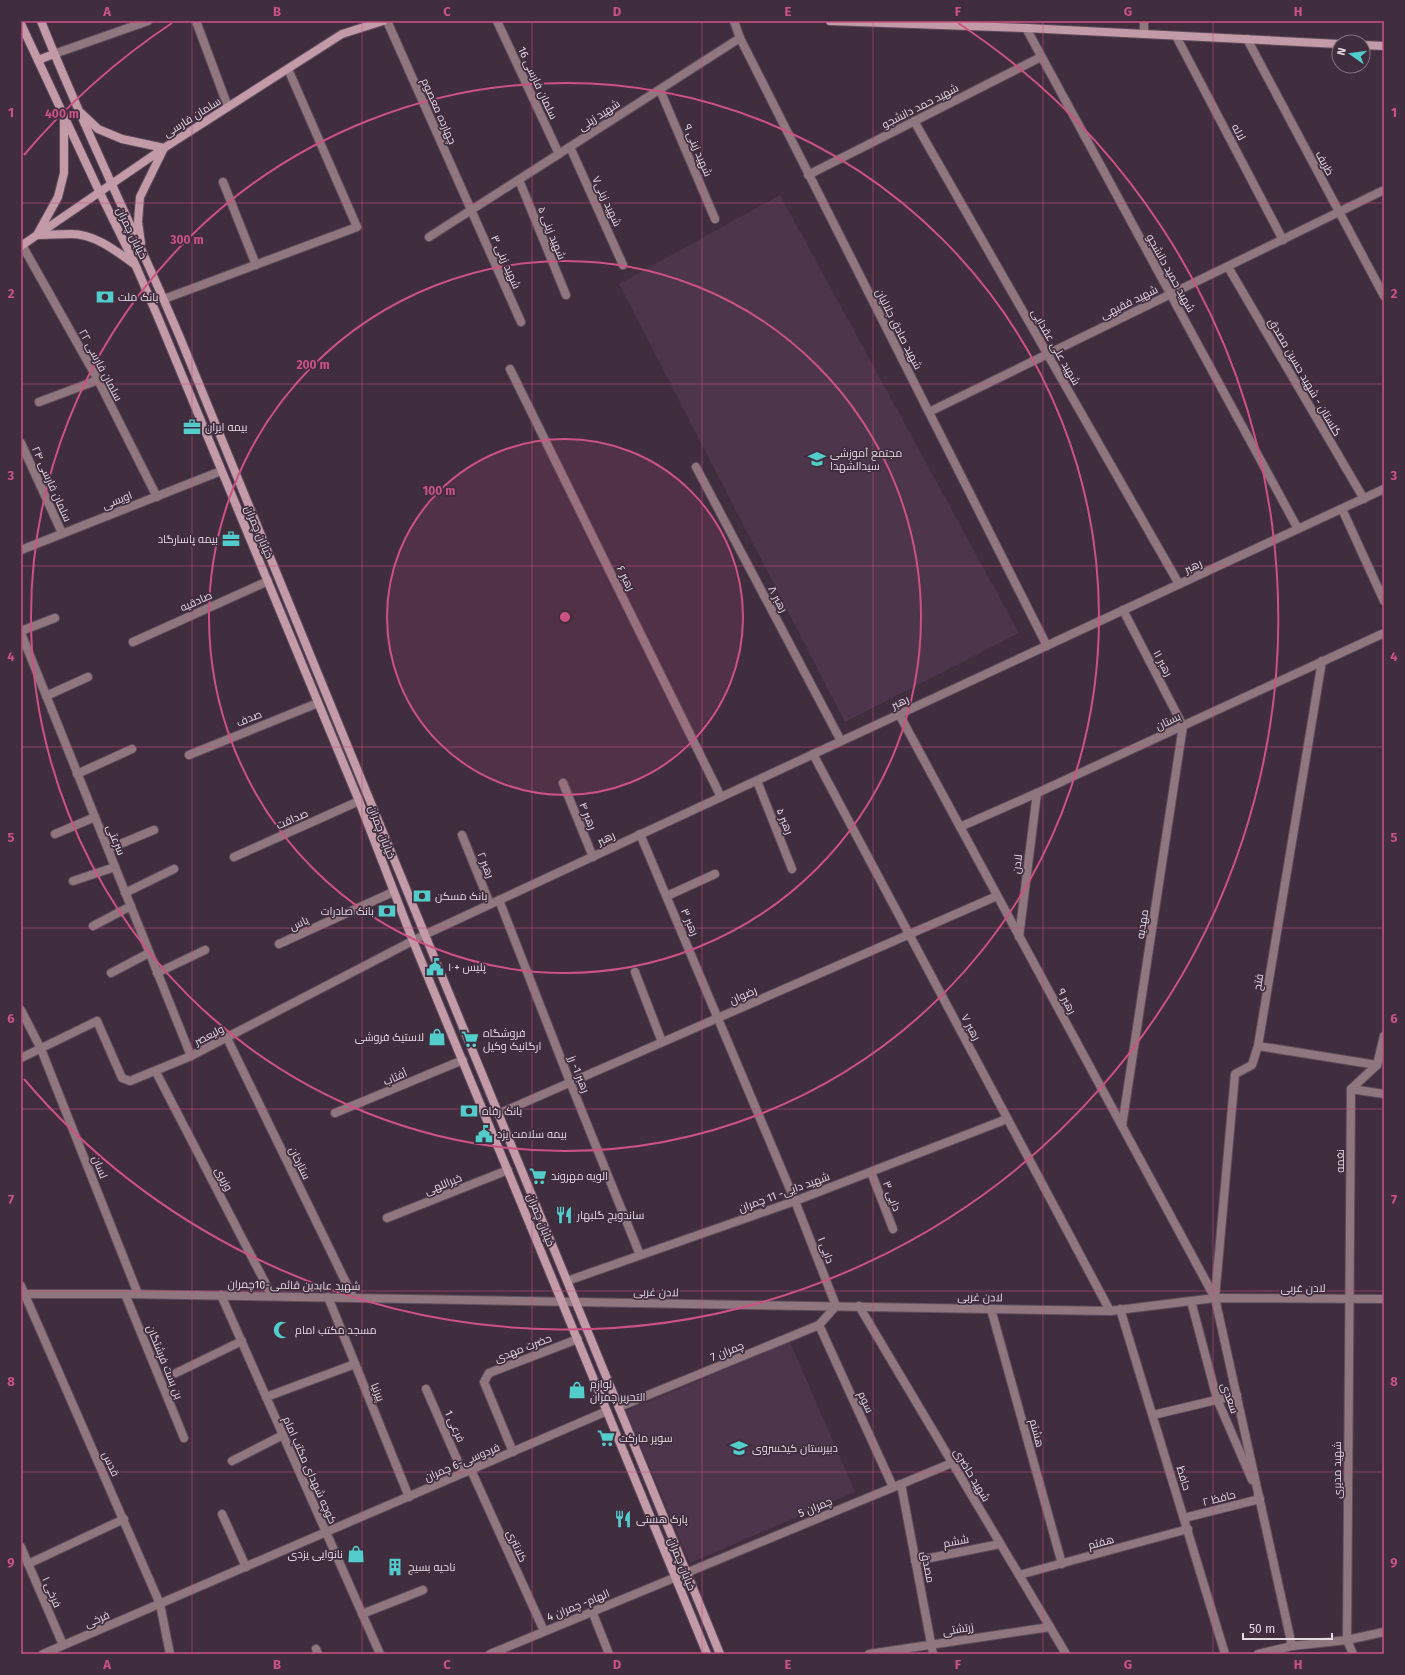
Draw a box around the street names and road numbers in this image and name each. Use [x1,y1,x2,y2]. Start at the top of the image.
street label: سلمان فارسی 16 [515,45,560,122]
street label: چهارده معصوم [417,76,459,147]
street label: شهید حمد دانشجو [880,81,961,131]
street label: سلمان فارسی [161,95,223,140]
street label: شهید زینی [576,97,623,134]
street label: شهید زینی ۹ [681,122,714,178]
street label: لاله [1229,122,1248,143]
street label: ظریف [1313,149,1336,178]
street label: شهید زینی۷ [589,174,624,228]
street label: خیابان چمران [113,205,150,261]
street label: شهید زینی ۵ [535,205,568,262]
street label: شهید حمید دانشجو [1144,232,1197,315]
street label: شهید زینی ۳ [488,233,523,291]
street label: شهید فقیهی [1098,283,1160,322]
street label: شهید صادق جلالیان [873,287,924,372]
street label: شهید علی عقدایی [1028,307,1083,388]
street label: گلستان - شهید حسین مصدق [1265,316,1344,439]
street label: سلمان فارسی ۲۲ [76,327,125,403]
street label: سلمان فارسی ۲۴ [29,445,74,524]
street label: اویسی [100,489,134,512]
street label: خیابان چمران [242,504,275,561]
street label: رهبر [1181,557,1204,577]
street label: رهبر ۶ [614,564,637,593]
street label: رهبر ۸ [765,584,790,615]
street label: صادقیه [178,589,214,614]
street label: رهبر ۱۱ [1150,648,1175,679]
street label: رهبر [888,693,911,713]
street label: صدف [235,708,264,729]
street label: بستان [1154,710,1183,733]
street label: رهبر ۴ [576,801,599,832]
street label: خیابان چمران [365,804,398,861]
street label: رهبر ۵ [773,806,796,836]
street label: صداقت [274,807,310,832]
street label: سرعتی [104,823,127,857]
street label: رهبر [594,829,617,849]
street label: رهبر ۲ [474,850,497,880]
street label: لادن [1010,853,1025,875]
street label: رهبر ۳ [678,907,701,938]
street label: مهدیه [1134,908,1151,940]
street label: یاس [288,913,311,933]
street label: فتح [1251,973,1267,992]
street label: رضوان [728,984,759,1007]
street label: رهبر ۹ [1055,986,1079,1016]
street label: رهبر ۷ [958,1012,983,1043]
street label: ولیعصر [191,1022,226,1049]
street label: رهبر 1- رز [565,1053,592,1095]
street label: آفتاب [381,1067,409,1088]
street label: ستارخان [286,1145,313,1182]
street label: نغمه [1334,1149,1347,1173]
street label: لسان [89,1154,110,1180]
street label: وزیری [212,1165,235,1193]
street label: شهید دایی- 11 چمران [737,1170,832,1215]
street label: خیراللهی [423,1171,464,1198]
street label: دایی ۳ [880,1179,903,1213]
street label: خیابان چمران [524,1192,557,1249]
street label: دایی ۱ [815,1235,836,1265]
street label: شهید عابدین قائمی-10چمران [227,1278,361,1293]
street label: لادن غربی [1280,1282,1326,1295]
street label: لادن غربی [633,1286,679,1299]
street label: لادن غربی [957,1291,1003,1304]
street label: بن بست فرشتگان [144,1323,185,1401]
street label: حضرت مهدی [493,1332,554,1365]
street label: چمران 7 [709,1339,746,1364]
street label: پیرنیا [368,1381,387,1403]
street label: سعدی [1218,1381,1241,1415]
street label: سوم [854,1389,876,1416]
street label: فرعی 1 [442,1408,467,1444]
street label: کوچه شهدای مکتب امام [279,1414,339,1526]
street label: هشتم [1026,1418,1047,1449]
street label: فردوسی-6 چمران [423,1441,502,1484]
street label: شهید مدیری [1331,1441,1344,1499]
street label: شهید حاضری [951,1446,992,1504]
street label: قدس [99,1450,122,1479]
street label: حافظ [1174,1464,1193,1492]
street label: حافظ ۲ [1201,1488,1237,1509]
street label: چمران 5 [796,1495,834,1520]
street label: کلانتری [504,1528,529,1564]
street label: ششم [942,1533,970,1551]
street label: هفتم [1087,1533,1116,1553]
street label: خیابان چمران [665,1536,698,1593]
street label: مصدق [918,1550,937,1584]
street label: فرخی ۱ [39,1575,64,1610]
street label: الهام- چمران 4 [545,1587,612,1625]
street label: فرخی [83,1608,112,1630]
street label: زرتشتی [942,1621,975,1638]

